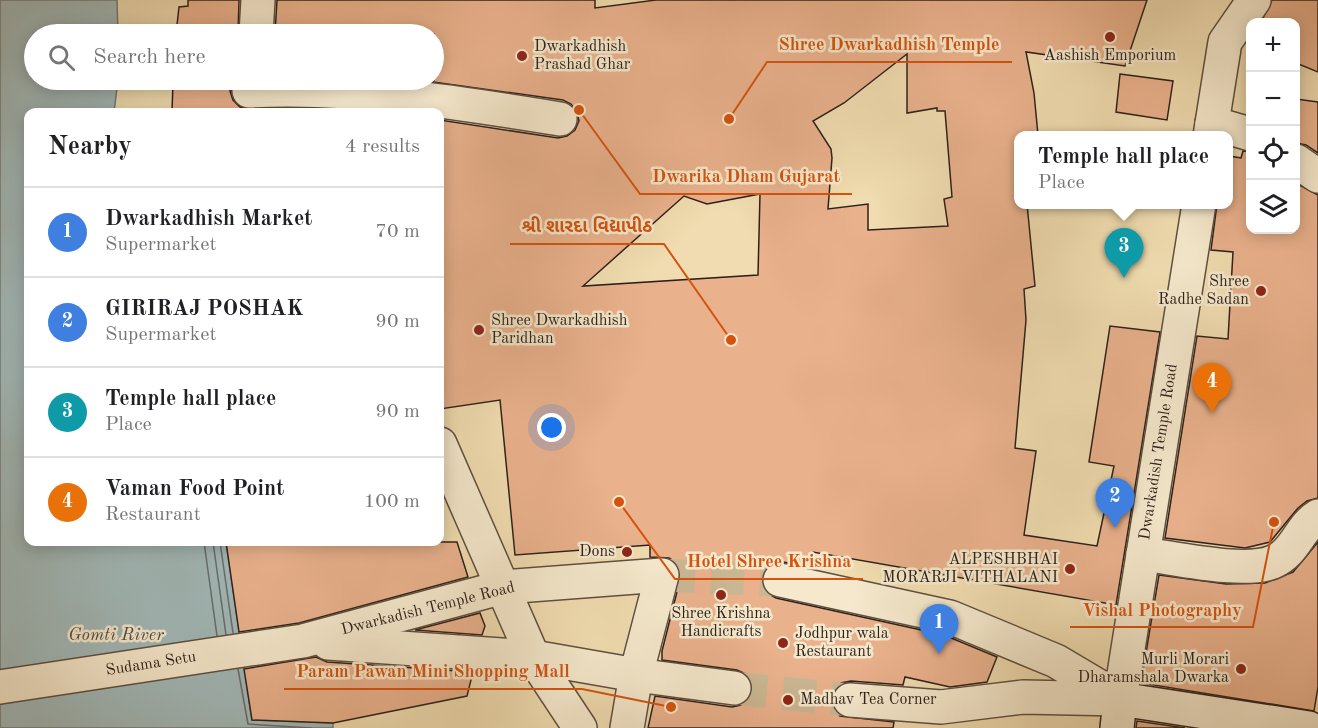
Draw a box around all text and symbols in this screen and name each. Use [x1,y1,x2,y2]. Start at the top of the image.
map controls [1246,18,1300,234]
button: + [1246,18,1300,72]
search box [24,24,444,90]
callout: Shree Dwarkadhish Temple [767,26,1012,62]
marker: Aashish Emporium [1103,30,1117,44]
text: Shree Dwarkadhish Temple [778,36,1000,54]
place label: Dwarkadhish Prashad Ghar [534,39,631,73]
icon: search [45,41,78,74]
text: Search here [93,46,206,68]
place label: Aashish Emporium [1044,48,1176,64]
marker: Dwarkadhish Prashad Ghar [515,49,529,63]
button: − [1246,72,1300,126]
button: locate [1246,126,1300,180]
popup [1014,131,1233,209]
text: Nearby [48,134,132,160]
text: 4 results [345,137,420,157]
text: Temple hall place [1038,146,1209,168]
callout: Dwarika Dham Gujarat [640,158,852,194]
text: Dwarika Dham Gujarat [652,168,840,186]
text: Place [1038,173,1085,193]
button: layers [1246,180,1300,234]
text: Dwarkadhish Market [105,208,312,230]
callout: શ્રી શારદા વિદ્યાપીઠ [510,208,664,244]
text: શ્રી શારદા વિદ્યાપીઠ [522,215,652,236]
text: 1 [62,222,73,242]
text: 70 m [375,222,420,242]
pin: 3 [1104,228,1144,278]
text: Supermarket [105,235,216,255]
place label: Shree Radhe Sadan [1158,274,1249,308]
marker: Shree Radhe Sadan [1254,284,1268,298]
text: GIRIRAJ POSHAK [105,298,303,320]
text: 2 [62,312,73,332]
text: 90 m [375,312,420,332]
place label: Shree Dwarkadhish Paridhan [491,313,628,347]
marker: Shree Dwarkadhish Paridhan [472,323,486,337]
text: Supermarket [105,325,216,345]
street label: Dwarkadish Temple Road [1137,363,1181,541]
pin: 4 [1192,364,1232,413]
text: Temple hall place [105,388,276,410]
text: 3 [62,402,73,422]
text: 90 m [375,402,420,422]
your location [537,413,566,442]
text: Place [105,415,152,435]
text: Vaman Food Point [105,478,284,500]
pin: 2 [1096,478,1134,528]
text: 4 [62,492,73,512]
text: 100 m [364,492,420,512]
text: Restaurant [105,505,201,525]
callout: Hotel Shree Krishna [675,543,863,579]
place label: Dons [579,544,615,560]
marker: Dons [620,545,634,559]
place label: ALPESHBHAI MORARJI VITHALANI [882,552,1058,586]
text: Hotel Shree Krishna [687,553,851,571]
marker: ALPESHBHAI MORARJI VITHALANI [1063,562,1077,576]
street label: Dwarkadish Temple Road [340,580,516,638]
marker: Shree Krishna Handicrafts [714,588,728,602]
callout: Vishal Photography [1070,591,1253,627]
text: Vishal Photography [1082,602,1242,620]
pin: 1 [920,604,958,654]
place label: Shree Krishna Handicrafts [671,606,771,640]
water label: Gomti River [68,626,165,644]
place label: Jodhpur wala Restaurant [795,626,889,660]
marker: Jodhpur wala Restaurant [776,636,790,650]
street label: Sudama Setu [105,649,198,679]
place label: Murli Morari Dharamshala Dwarka [1077,652,1229,686]
callout: Param Pawan Mini Shopping Mall [284,653,582,689]
marker: Murli Morari Dharamshala Dwarka [1234,662,1248,676]
text: Param Pawan Mini Shopping Mall [296,663,570,681]
place label: Madhav Tea Corner [800,692,937,708]
marker: Madhav Tea Corner [781,693,795,707]

